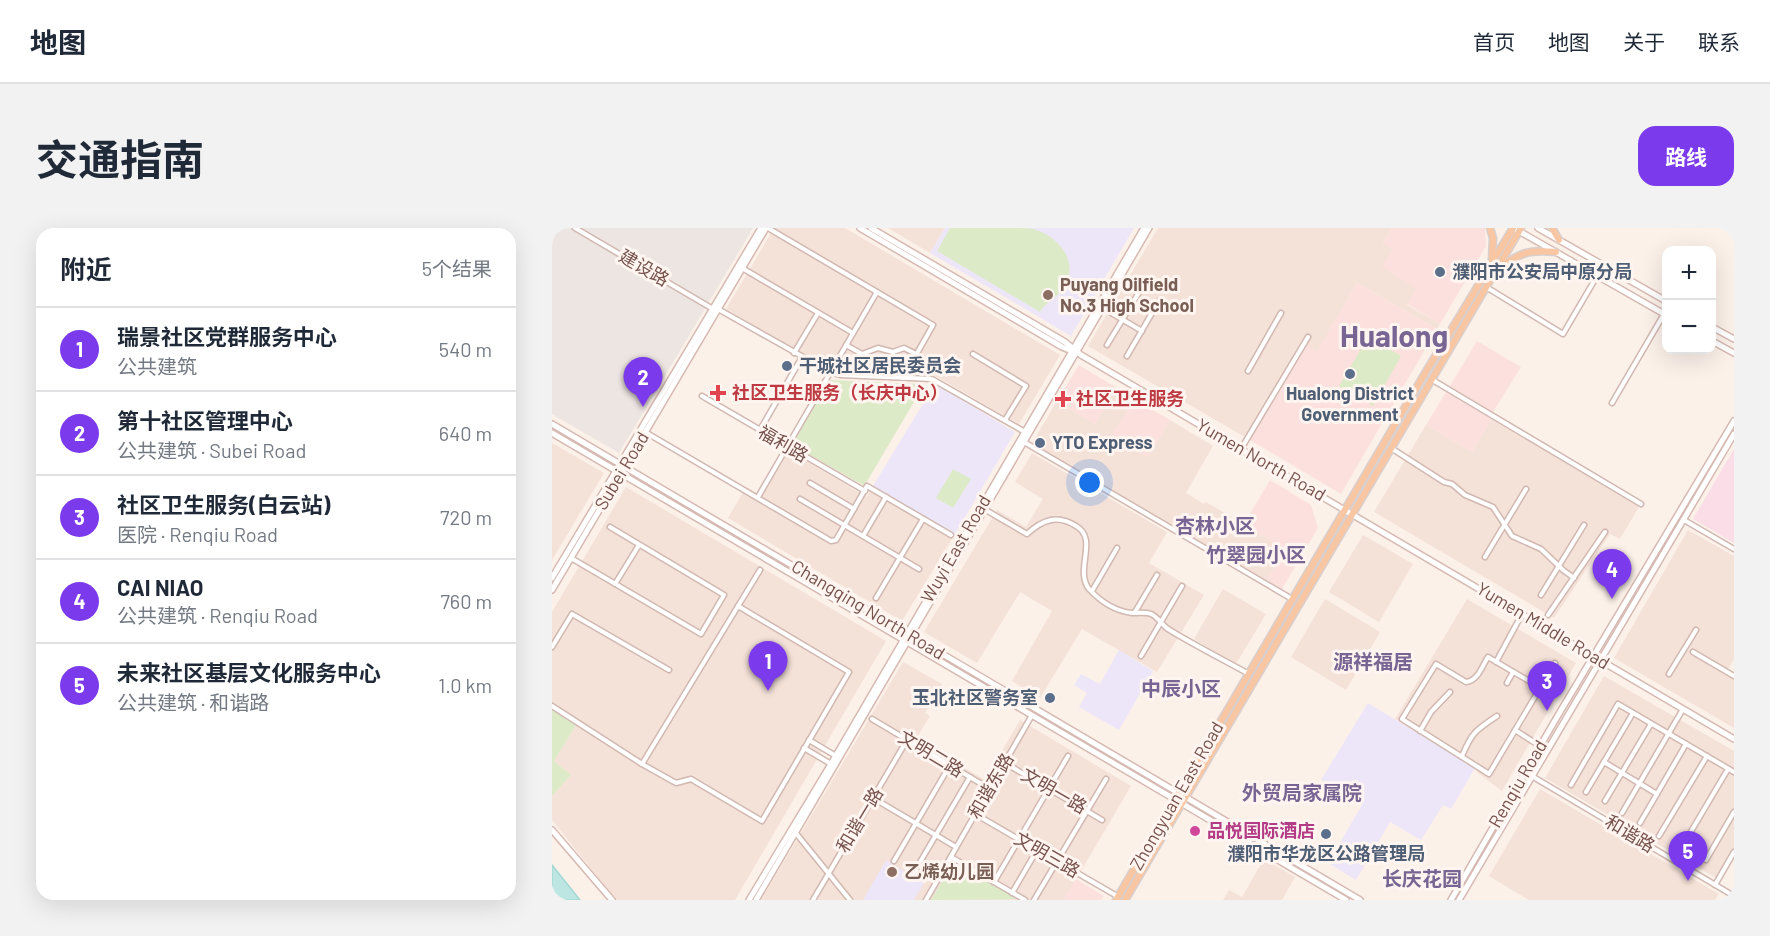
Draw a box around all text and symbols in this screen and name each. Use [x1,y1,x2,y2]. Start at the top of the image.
text: 地图 [30,25,86,59]
text: 首页 [1473,29,1515,54]
text: 地图 [1548,29,1590,54]
text: 关于 [1623,29,1665,54]
text: 联系 [1698,29,1740,54]
button: 路线 [1638,126,1734,186]
text: 交通指南 [36,133,204,183]
street label: 建设路 [616,244,673,290]
map controls [1662,246,1716,354]
button: + [1662,246,1716,300]
text: 附近 [60,253,112,284]
text: 5个结果 [422,256,492,280]
place label: 濮阳市公安局中原分局 [1452,260,1632,282]
marker: 濮阳市公安局中原分局 [1433,265,1447,279]
place label: Puyang Oilfield No.3 High School [1060,273,1194,316]
marker: Puyang Oilfield No.3 High School [1041,288,1055,302]
button: − [1662,300,1716,354]
district label: Hualong [1340,317,1448,353]
text: 瑞景社区党群服务中心 [117,323,337,349]
text: 1 [76,337,83,361]
text: 540 m [439,337,492,361]
text: 公共建筑 [117,354,197,378]
place label: 干城社区居民委员会 [799,354,961,376]
pin: 2 [624,358,662,407]
marker: 干城社区居民委员会 [780,359,794,373]
marker: Hualong District Government [1343,367,1357,381]
place label: 社区卫生服务（长庆中心） [732,381,948,403]
place label: Hualong District Government [1286,382,1414,425]
marker: 社区卫生服务（长庆中心） [709,384,727,402]
place label: 社区卫生服务 [1076,387,1184,409]
marker: 社区卫生服务 [1054,390,1072,408]
text: 第十社区管理中心 [117,407,293,433]
street label: Yumen North Road [1193,413,1330,505]
street label: 福利路 [755,420,812,466]
text: 2 [74,421,85,445]
text: 640 m [439,421,492,445]
street label: Subei Road [589,427,653,514]
place label: YTO Express [1052,431,1153,453]
marker: YTO Express [1033,436,1047,450]
text: 公共建筑 · Subei Road [117,438,306,462]
your location [1075,468,1104,497]
text: 社区卫生服务(白云站) [117,491,330,517]
street label: Wuyi East Road [915,491,995,606]
text: 3 [74,505,85,529]
text: 720 m [440,505,492,529]
district label: 杏林小区 [1175,513,1255,537]
text: 医院 · Renqiu Road [117,522,278,546]
district label: 竹翠园小区 [1206,542,1306,566]
pin: 4 [1592,550,1632,599]
street label: Changqing North Road [788,555,949,664]
text: CAI NIAO [117,574,203,600]
street label: Yumen Middle Road [1473,577,1614,674]
text: 4 [73,589,86,613]
text: 760 m [440,589,492,613]
text: 公共建筑 · Renqiu Road [117,603,318,627]
pin: 1 [748,642,788,691]
district label: 源祥福居 [1333,649,1413,673]
text: 未来社区基层文化服务中心 [117,659,381,685]
pin: 3 [1528,662,1566,711]
text: 5 [74,673,85,697]
text: 1.0 km [438,673,492,697]
district label: 中辰小区 [1141,676,1221,700]
place label: 玉北社区警务室 [912,686,1038,708]
text: 公共建筑 · 和谐路 [117,690,269,714]
marker: 玉北社区警务室 [1043,691,1057,705]
street label: Zhongyuan East Road [1125,717,1228,874]
street label: 文明二路 [895,725,968,781]
street label: Renqiu Road [1483,736,1551,831]
street label: 和谐东路 [963,749,1018,822]
street label: 文明一路 [1018,763,1091,818]
district label: 外贸局家属院 [1242,780,1362,804]
street label: 和谐一路 [831,783,887,856]
street label: 和谐路 [1602,810,1659,856]
place label: 品悦国际酒店 [1207,819,1315,841]
marker: 品悦国际酒店 [1188,824,1202,838]
street label: 文明三路 [1011,827,1084,882]
marker: 濮阳市华龙区公路管理局 [1319,827,1333,841]
pin: 5 [1668,832,1708,881]
place label: 濮阳市华龙区公路管理局 [1227,842,1425,864]
place label: 乙烯幼儿园 [904,860,994,882]
marker: 乙烯幼儿园 [885,865,899,879]
district label: 长庆花园 [1382,866,1462,890]

